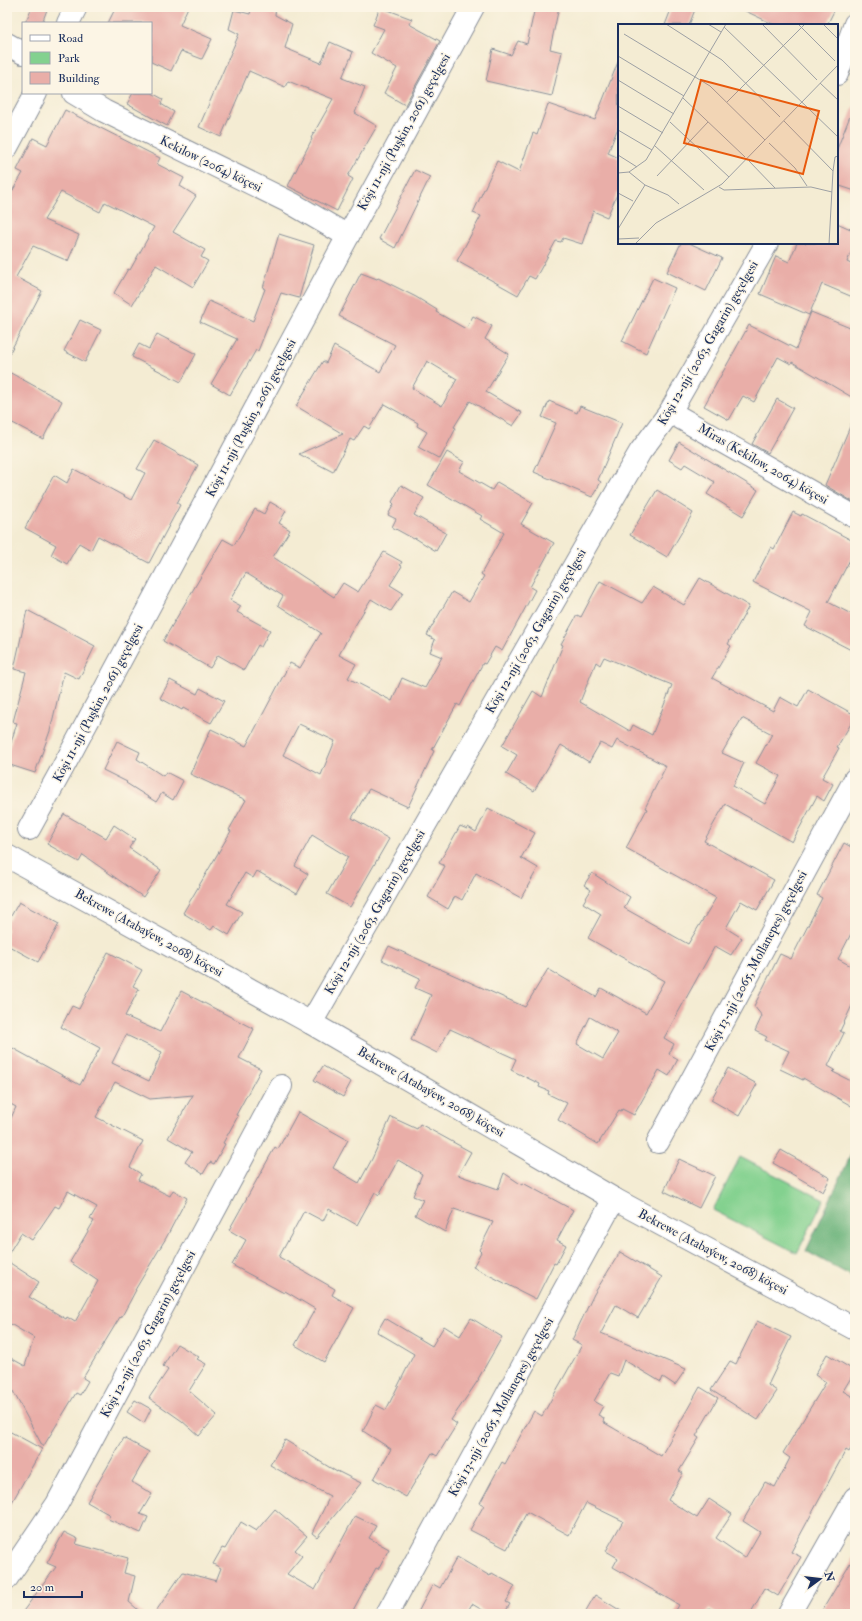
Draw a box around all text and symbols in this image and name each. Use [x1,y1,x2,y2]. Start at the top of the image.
legend [22,22,152,94]
inset map [618,24,838,244]
text: Road [58,31,83,46]
street label: Köşi 11-nji (Puşkin, 2061) geçelgesi [354,50,454,213]
text: Park [58,51,80,66]
text: Building [58,71,101,86]
street label: Kekilow (2064) köçesi [157,132,265,196]
street label: Köşi 12-nji (2063, Gagarin) geçelgesi [654,257,762,428]
street label: Köşi 11-nji (Puşkin, 2061) geçelgesi [202,336,300,500]
street label: Miras (Kekilow, 2064) köçesi [695,420,832,508]
street label: Köşi 12-nji (2063, Gagarin) geçelgesi [482,545,590,716]
street label: Köşi 11-nji (Puşkin, 2061) geçelgesi [49,621,147,785]
street label: Köşi 12-nji (2063, Gagarin) geçelgesi [321,826,429,997]
street label: Köşi 13-nji (2065, Mollanepes) geçelgesi [701,867,812,1055]
street label: Bekrewe (Atabaýew, 2068) köçesi [72,885,226,982]
street label: Bekrewe (Atabaýew, 2068) köçesi [354,1043,508,1142]
street label: Bekrewe (Atabaýew, 2068) köçesi [635,1206,791,1299]
street label: Köşi 12-nji (2063, Gagarin) geçelgesi [97,1247,199,1420]
street label: Köşi 13-nji (2065, Mollanepes) geçelgesi [445,1314,558,1500]
north arrow [800,1559,840,1599]
text: N [821,1569,837,1584]
scale bar [24,1573,82,1599]
text: 20 m [30,1580,55,1595]

